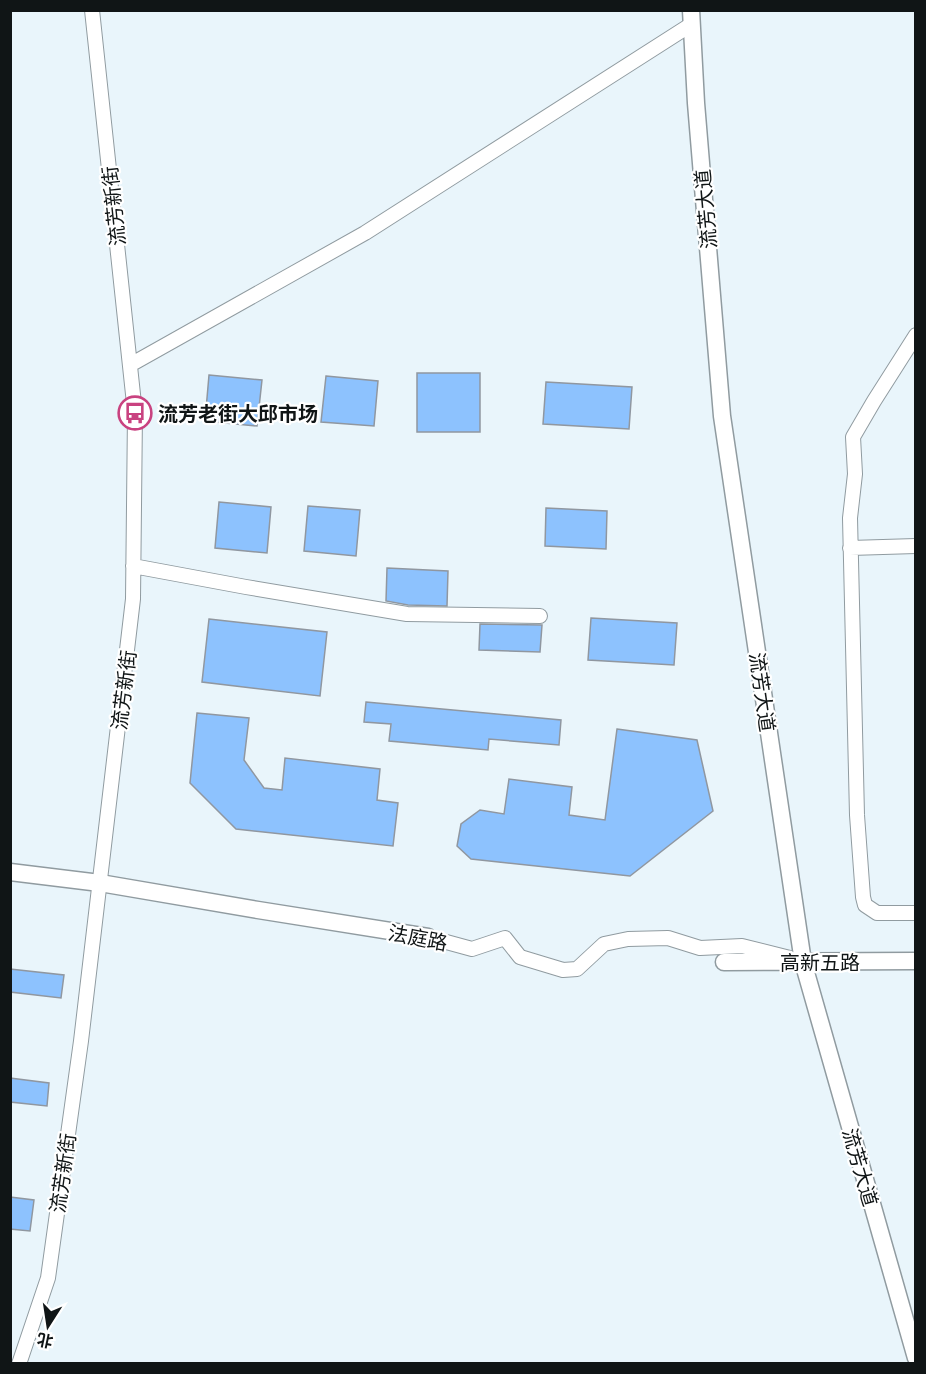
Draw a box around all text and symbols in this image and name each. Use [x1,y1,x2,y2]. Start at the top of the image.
street label: 流芳新街 [97,165,129,247]
street label: 流芳大道 [690,168,720,250]
bus stop icon: 流芳老街大邱市场 [117,395,153,431]
place label: 流芳老街大邱市场 [158,401,318,425]
street label: 流芳新街 [106,649,140,731]
street label: 流芳大道 [746,651,780,733]
street label: 法庭路 [386,919,450,955]
street label: 高新五路 [780,950,860,974]
street label: 流芳大道 [838,1125,884,1209]
street label: 流芳新街 [45,1132,79,1214]
north arrow [18,1296,78,1356]
text: 北 [35,1330,55,1352]

